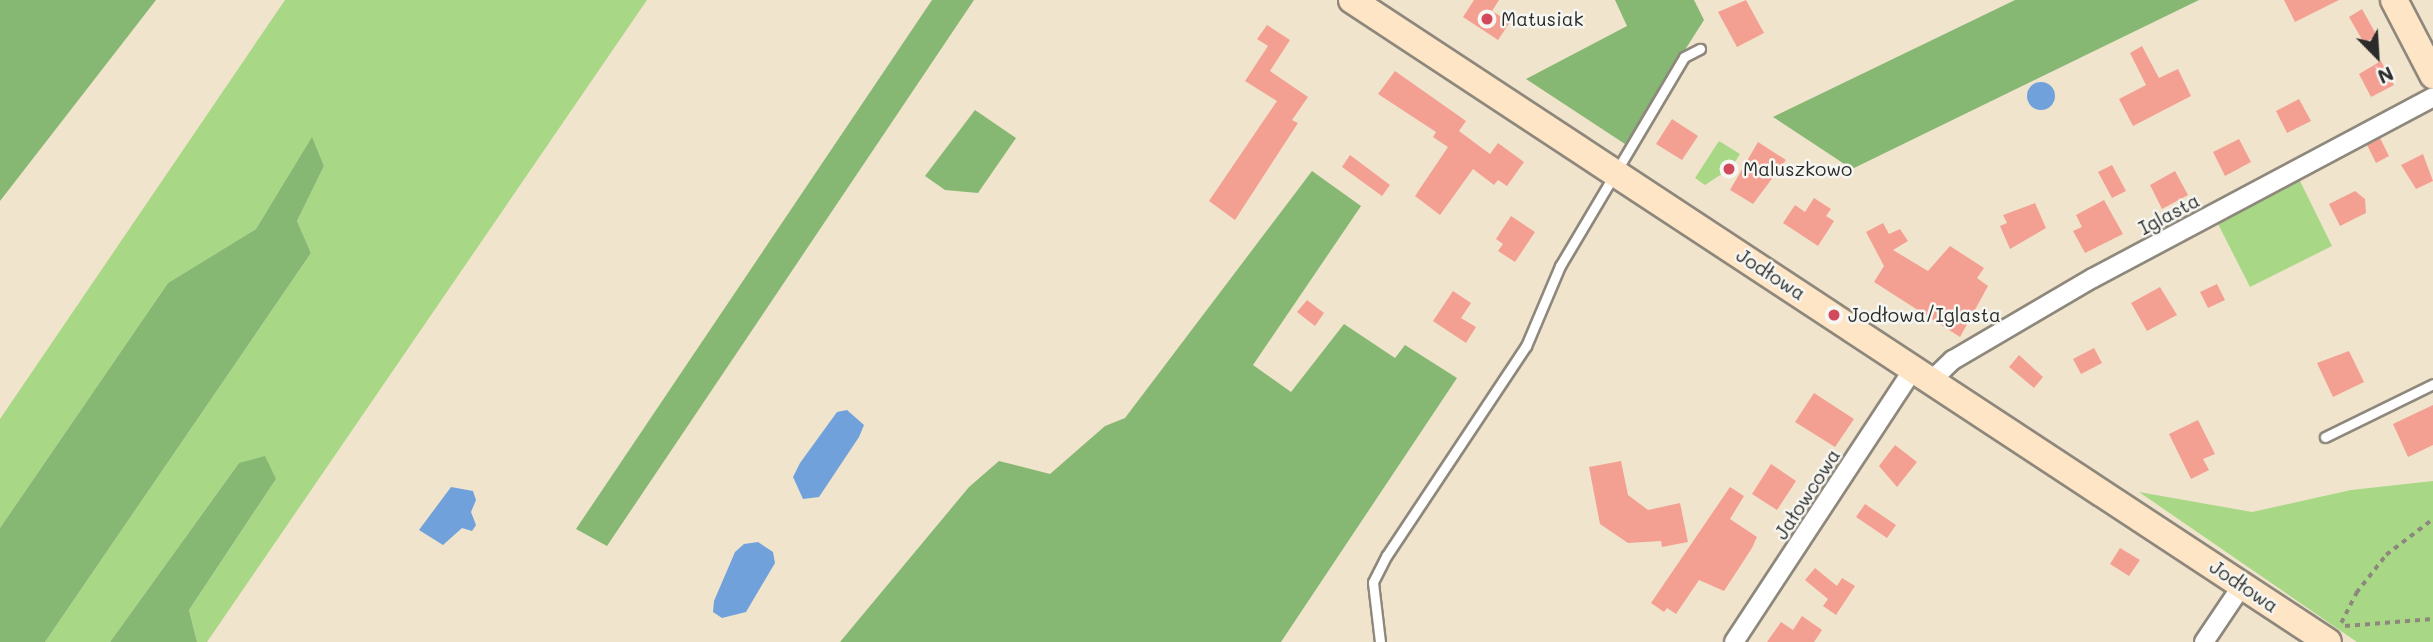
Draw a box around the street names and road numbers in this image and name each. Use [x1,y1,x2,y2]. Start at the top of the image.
street label: Iglasta [2135,189,2203,239]
street label: Jodłowa [1732,243,1810,305]
street label: Jałowcowa [1769,445,1845,543]
street label: Jodłowa [2205,555,2283,617]

